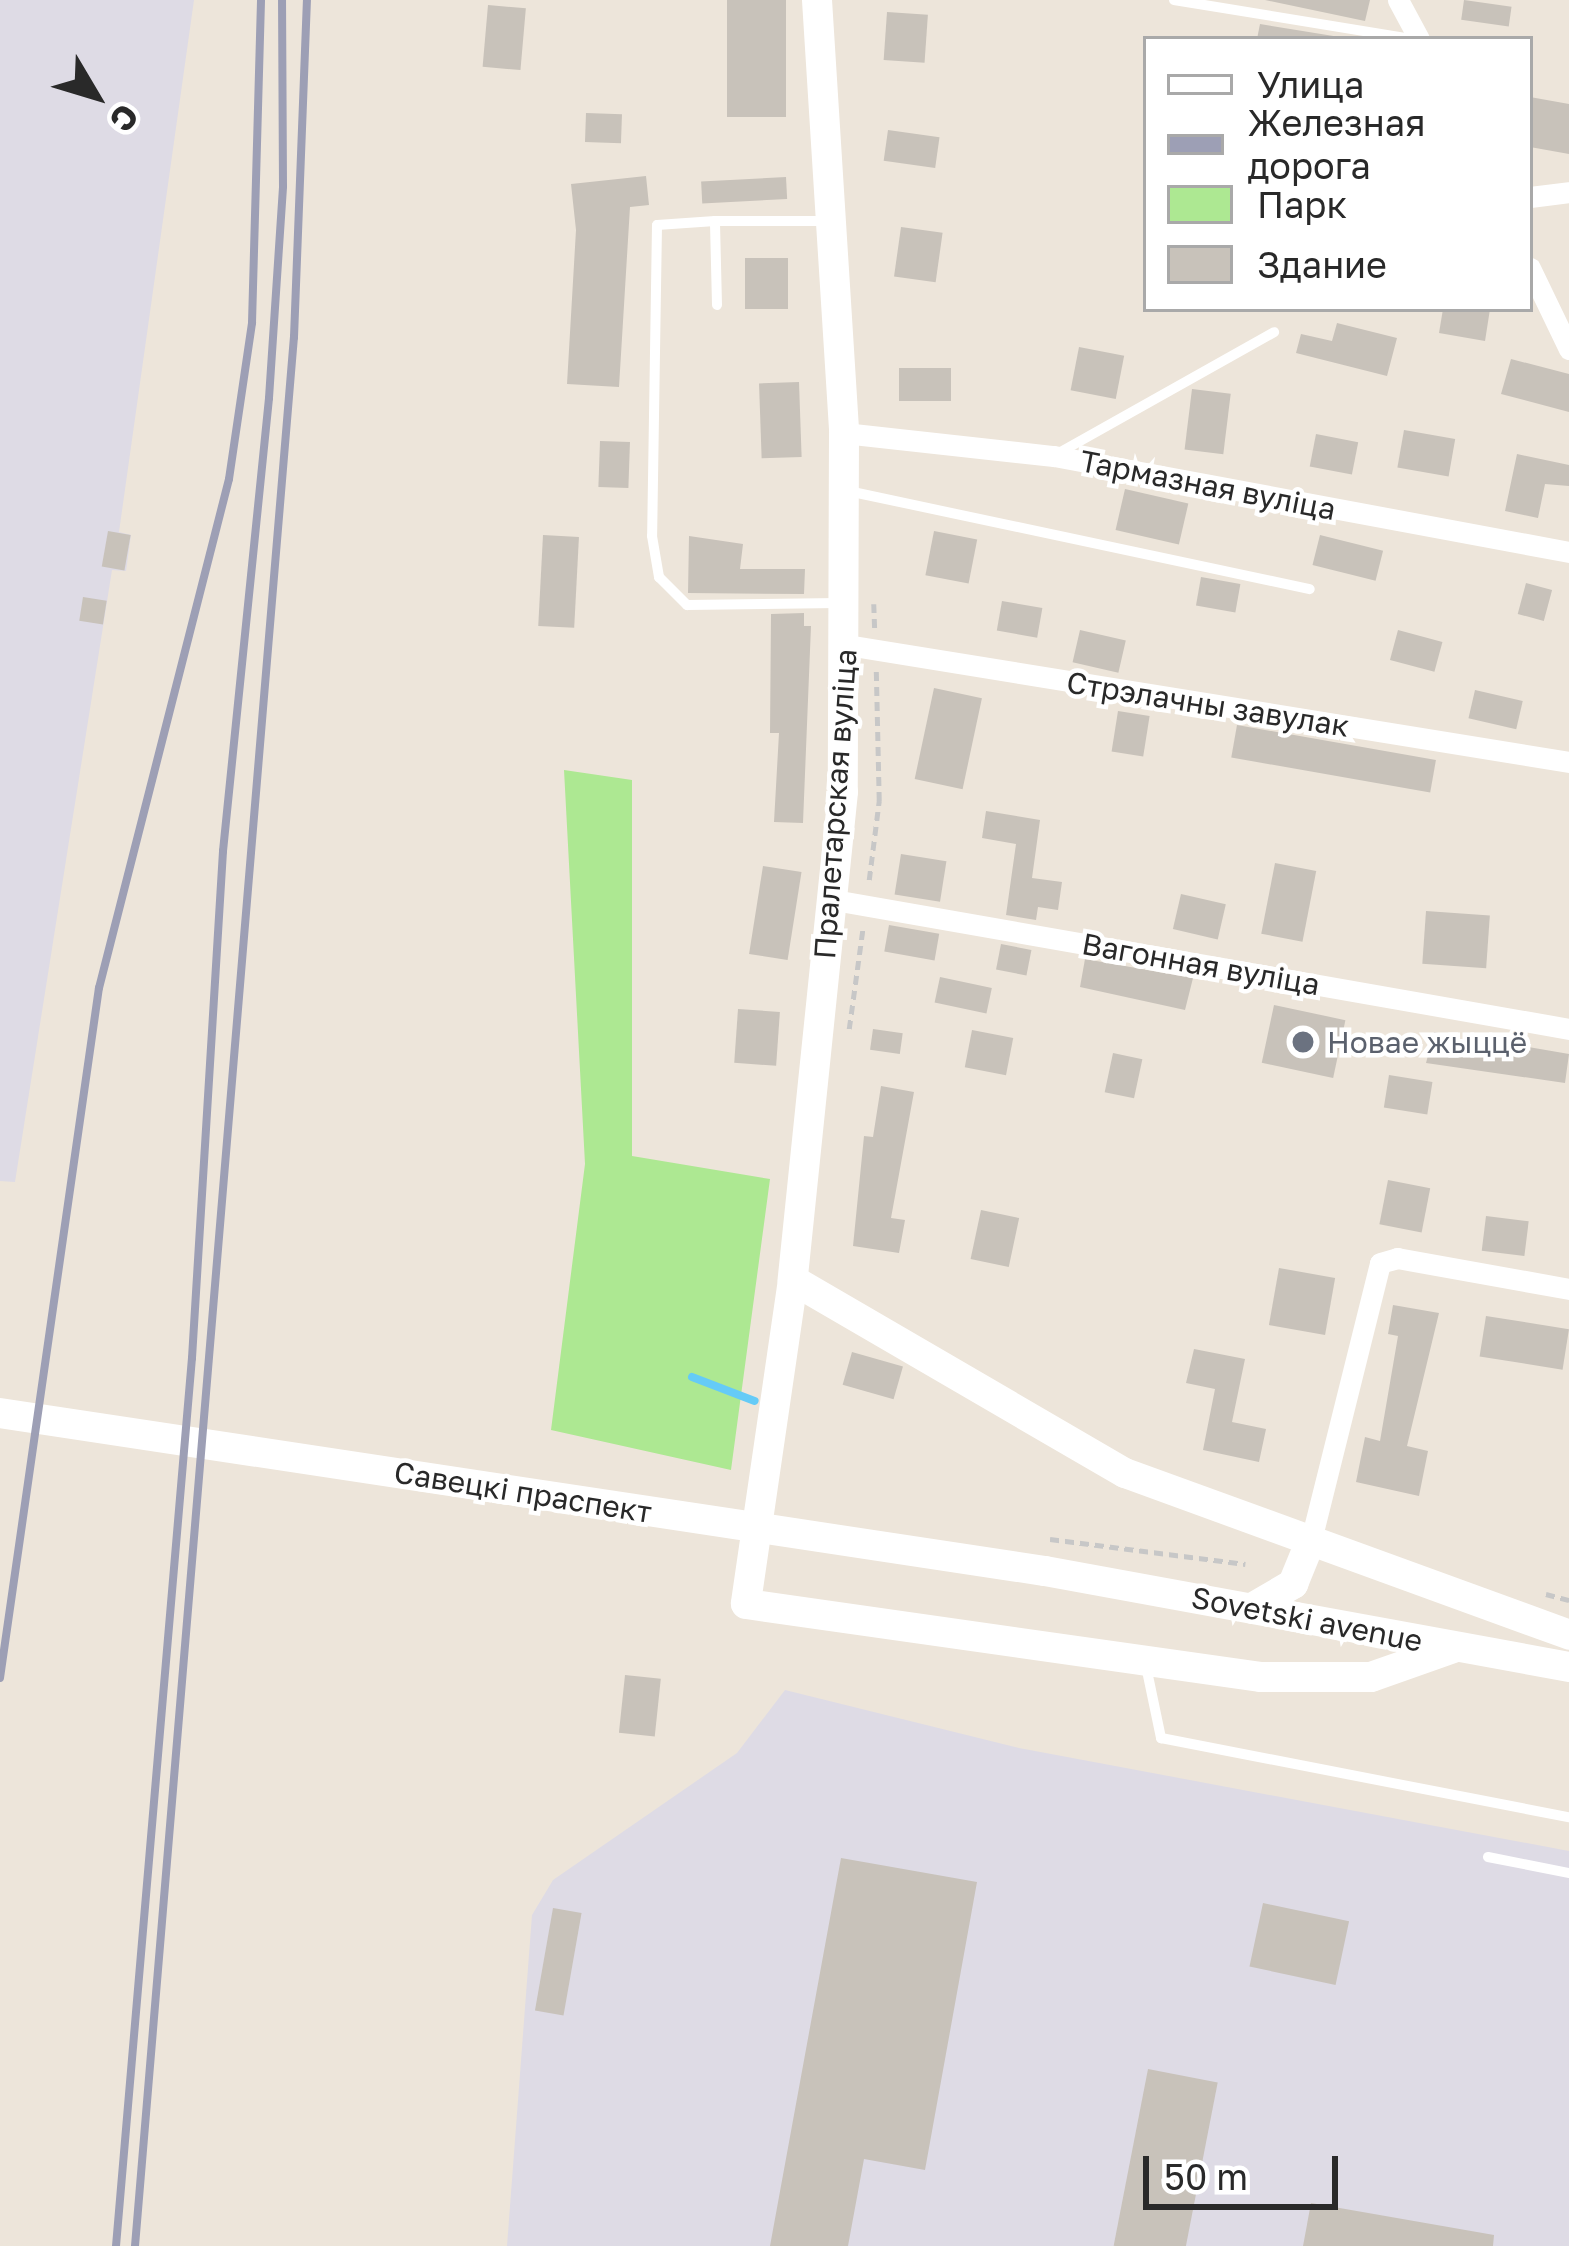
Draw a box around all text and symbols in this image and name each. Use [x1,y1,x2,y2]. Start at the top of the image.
north arrow [36,36,156,156]
legend [1143,36,1533,312]
text: Улица [1257,63,1364,106]
text: С [102,97,147,140]
text: Железная дорога [1248,101,1426,187]
text: Парк [1257,183,1347,226]
text: Здание [1257,243,1387,286]
street label: Тармазная вуліца [1077,443,1339,527]
street label: Пралетарская вуліца [806,648,864,960]
street label: Стрэлачны завулак [1064,664,1352,744]
street label: Вагонная вуліца [1079,925,1323,1003]
place label: Новае жыццё [1327,1024,1527,1060]
marker: Новае жыццё [1290,1029,1316,1055]
street label: Савецкі праспект [392,1454,654,1530]
street label: Sovetski avenue [1188,1579,1426,1659]
scale bar [1149,2132,1344,2206]
text: 50 m [1164,2155,1248,2198]

